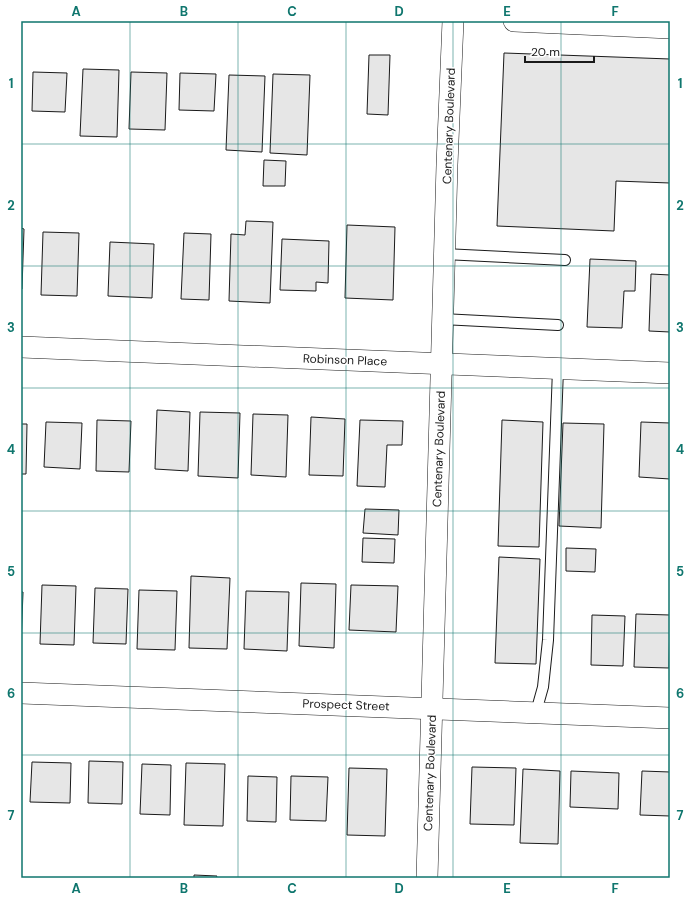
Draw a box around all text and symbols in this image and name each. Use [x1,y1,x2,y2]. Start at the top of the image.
text: A [71,3,81,20]
text: B [180,3,188,20]
text: C [287,3,297,20]
text: D [394,3,404,20]
text: E [503,3,511,20]
text: F [611,3,619,20]
scale bar [525,38,594,64]
text: 20 m [531,44,560,60]
street label: Centenary Boulevard [439,68,459,184]
text: 1 [9,75,13,92]
text: 1 [678,75,682,92]
text: 2 [7,197,15,214]
text: 2 [676,197,684,214]
text: 3 [7,319,15,336]
text: 3 [676,319,684,336]
street label: Robinson Place [303,351,388,369]
street label: Centenary Boulevard [429,391,449,507]
text: 4 [7,441,15,458]
text: 4 [676,441,684,458]
text: 5 [7,563,15,580]
text: 5 [676,563,684,580]
text: 6 [7,685,15,702]
text: 6 [676,685,684,702]
street label: Prospect Street [302,695,390,715]
street label: Centenary Boulevard [420,715,440,831]
text: 7 [8,807,15,824]
text: 7 [677,807,684,824]
text: A [71,880,81,897]
text: B [180,880,188,897]
text: C [287,880,297,897]
text: D [394,880,404,897]
text: E [503,880,511,897]
text: F [611,880,619,897]

